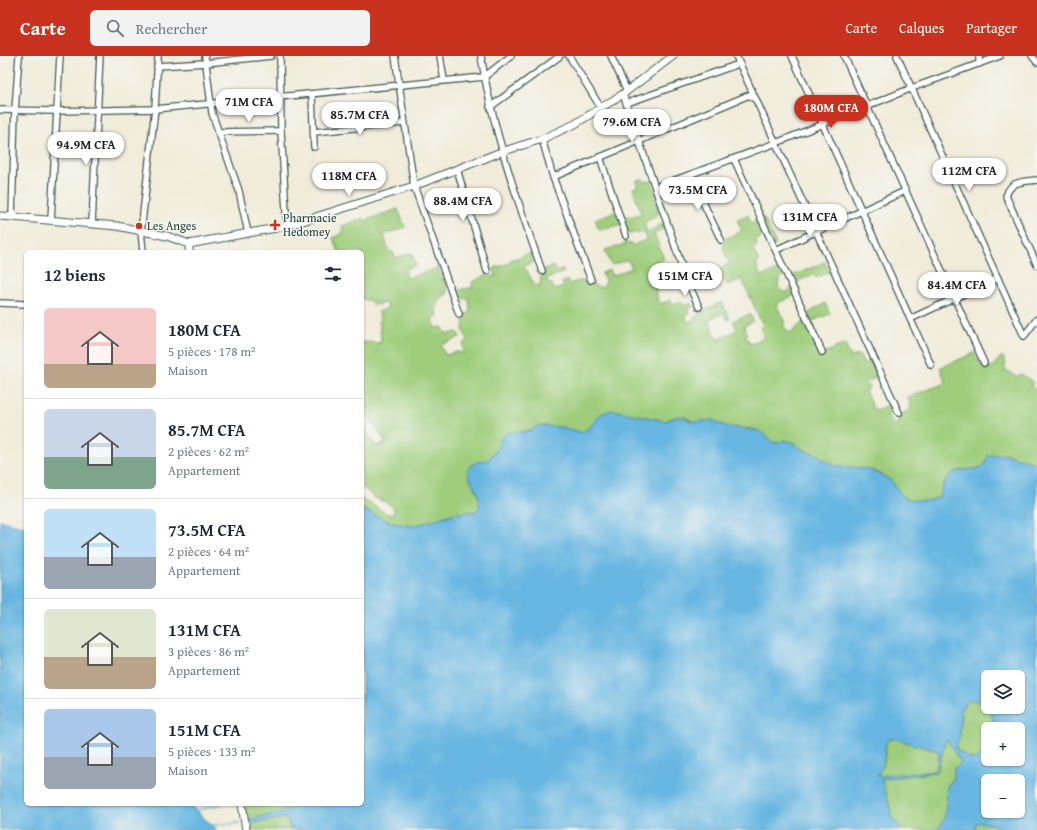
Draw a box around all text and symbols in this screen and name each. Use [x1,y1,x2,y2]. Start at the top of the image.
search box [90,10,370,46]
text: Carte [20,14,66,42]
icon: search [104,17,126,39]
text: Rechercher [136,18,207,39]
text: Carte [845,18,877,38]
text: Calques [899,18,944,38]
text: Partager [966,18,1017,38]
pin: 71M CFA [212,89,286,123]
text: 71M CFA [225,92,273,111]
pin: 180M CFA [790,95,872,129]
text: 180M CFA [803,98,859,117]
pin: 85.7M CFA [314,102,406,136]
text: 85.7M CFA [330,105,390,124]
pin: 79.6M CFA [586,109,678,143]
text: 79.6M CFA [602,112,662,131]
pin: 94.9M CFA [40,132,132,166]
text: 94.9M CFA [56,135,116,154]
pin: 112M CFA [928,158,1010,192]
text: 112M CFA [941,161,997,180]
pin: 118M CFA [308,163,390,197]
text: 118M CFA [321,166,377,185]
pin: 73.5M CFA [652,177,744,211]
text: 73.5M CFA [668,180,728,199]
pin: 88.4M CFA [417,188,509,222]
text: 88.4M CFA [433,191,493,210]
pin: 131M CFA [769,204,851,238]
text: 131M CFA [782,207,838,226]
place label: Pharmacie Hedomey [283,209,337,240]
place label: Les Anges [147,217,197,234]
marker: Pharmacie Hedomey [270,220,280,230]
marker: Les Anges [134,221,144,231]
text: 12 biens [44,262,106,287]
icon: filters [322,263,344,285]
pin: 151M CFA [644,263,726,297]
text: 151M CFA [657,266,713,285]
pin: 84.4M CFA [911,272,1003,306]
text: 84.4M CFA [927,275,987,294]
text: 180M CFA [168,317,241,342]
icon: home [76,324,124,372]
text: 5 pièces · 178 m² [168,342,255,361]
text: Maison [168,361,208,380]
text: 85.7M CFA [168,417,246,442]
icon: home [76,425,124,473]
text: 2 pièces · 62 m² [168,442,249,461]
text: Appartement [168,461,241,480]
text: 73.5M CFA [168,517,246,542]
icon: home [76,525,124,573]
text: 2 pièces · 64 m² [168,542,249,561]
text: Appartement [168,561,241,580]
text: 131M CFA [168,617,241,642]
icon: home [76,625,124,673]
text: 3 pièces · 86 m² [168,642,249,661]
text: Appartement [168,661,241,680]
map controls [981,670,1025,818]
button: layers [981,670,1025,714]
text: 151M CFA [168,717,241,742]
button: + [981,722,1025,766]
icon: home [76,725,124,773]
text: 5 pièces · 133 m² [168,742,255,761]
text: Maison [168,761,208,780]
button: − [981,774,1025,818]

